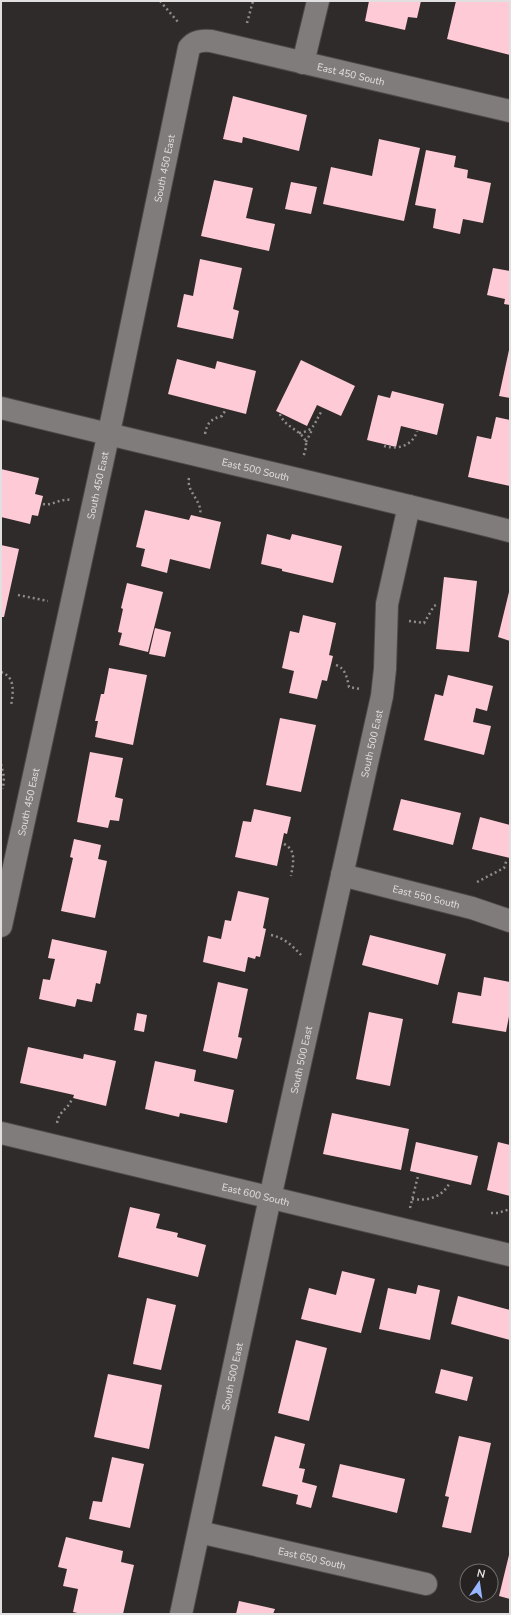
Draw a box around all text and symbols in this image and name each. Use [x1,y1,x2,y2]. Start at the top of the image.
street label: East 450 South [316,60,386,89]
street label: South 450 East [151,133,179,204]
street label: South 450 East [84,450,113,521]
street label: East 500 South [220,455,291,485]
street label: South 500 East [358,708,387,779]
street label: South 450 East [15,766,43,837]
street label: East 550 South [391,882,461,913]
street label: South 500 East [287,1024,316,1095]
street label: East 600 South [220,1180,291,1210]
street label: South 500 East [219,1341,247,1412]
street label: East 650 South [277,1544,347,1573]
north arrow [459,1563,499,1603]
text: N [475,1566,487,1582]

